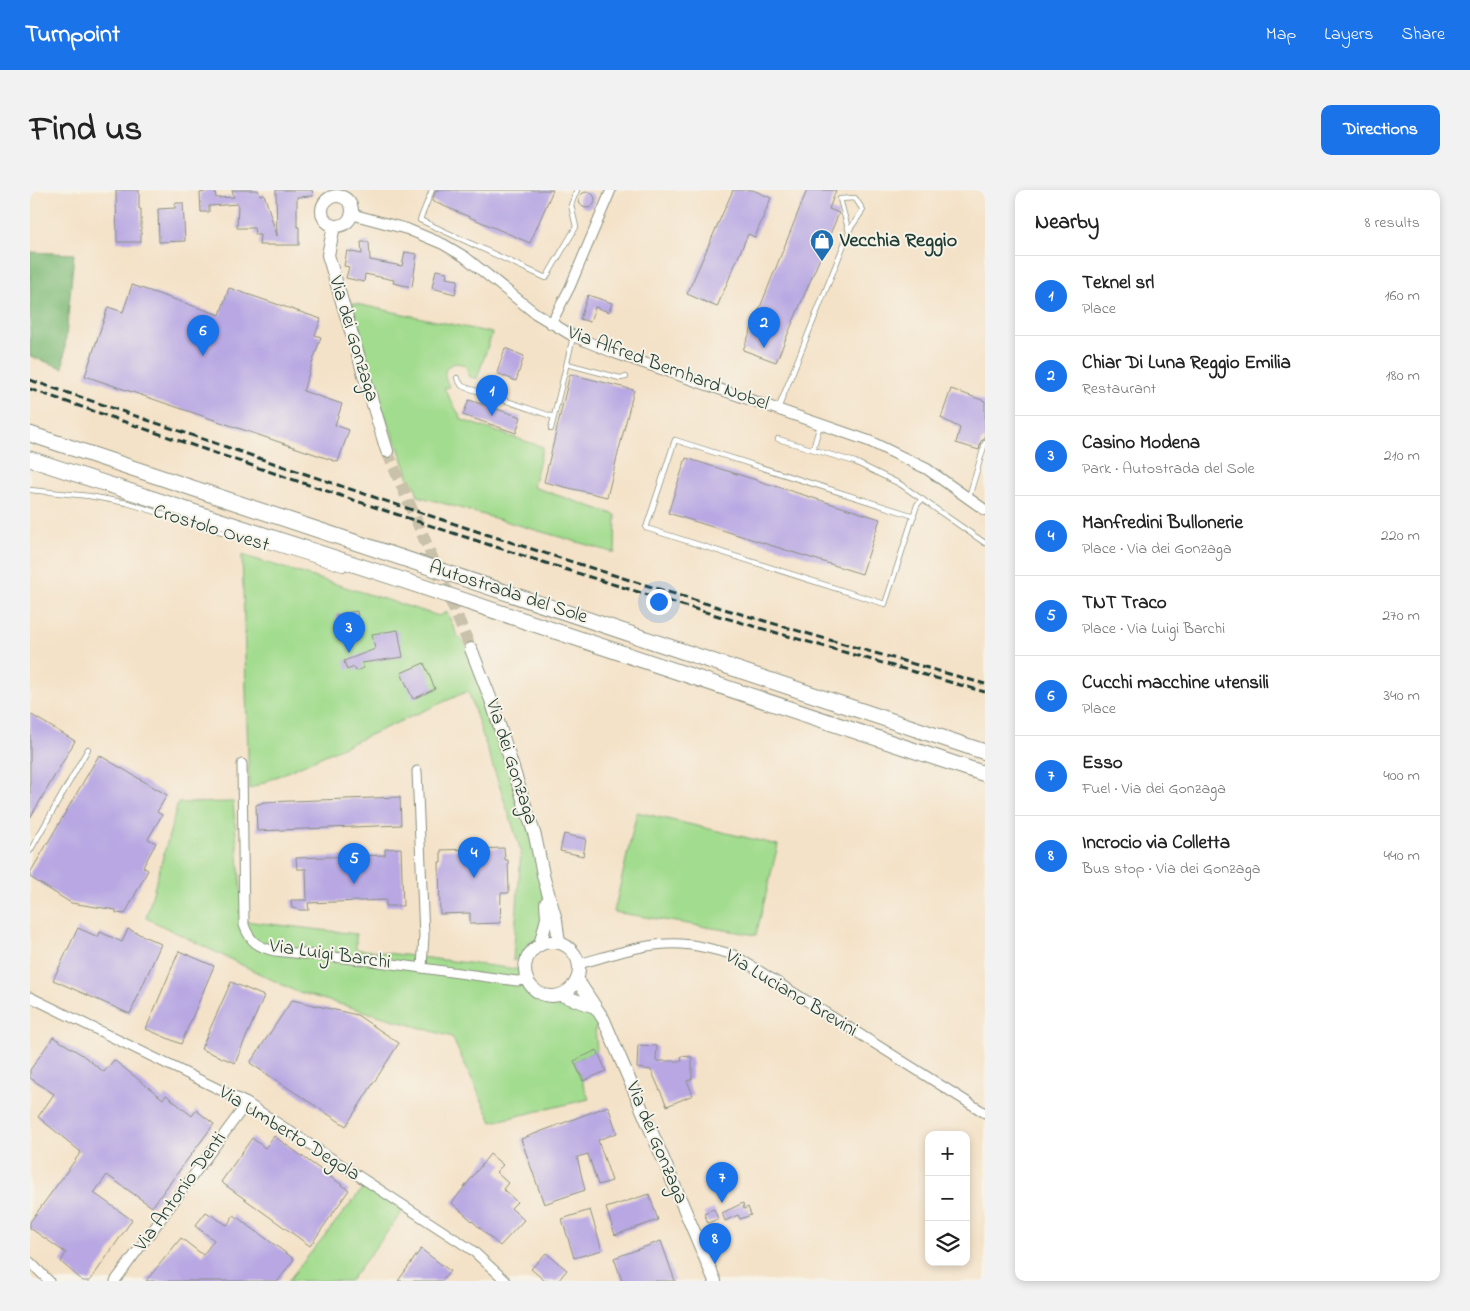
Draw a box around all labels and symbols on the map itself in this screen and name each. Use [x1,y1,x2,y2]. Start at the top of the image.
place label: Vecchia Reggio [839,227,957,257]
shop icon: Vecchia Reggio [809,228,835,262]
street label: Via dei Gonzaga [319,271,386,406]
pin: 2 [748,307,780,348]
pin: 6 [187,315,219,356]
street label: Via Alfred Bernhard Nobel [562,319,773,419]
pin: 1 [476,375,508,416]
street label: Crostolo Ovest [149,498,273,561]
street label: Autostrada del Sole [425,554,591,632]
your location [646,589,672,615]
pin: 3 [333,612,365,653]
street label: Via dei Gonzaga [476,695,545,829]
pin: 4 [458,837,490,878]
pin: 5 [338,843,370,884]
street label: Via Luigi Barchi [266,932,393,979]
street label: Via Luciano Brevini [718,942,863,1045]
street label: Via dei Gonzaga [616,1076,695,1209]
street label: Via Umberto Degola [211,1078,366,1190]
street label: Via Antonio Denti [127,1126,234,1259]
pin: 7 [706,1162,738,1203]
pin: 8 [699,1223,731,1264]

